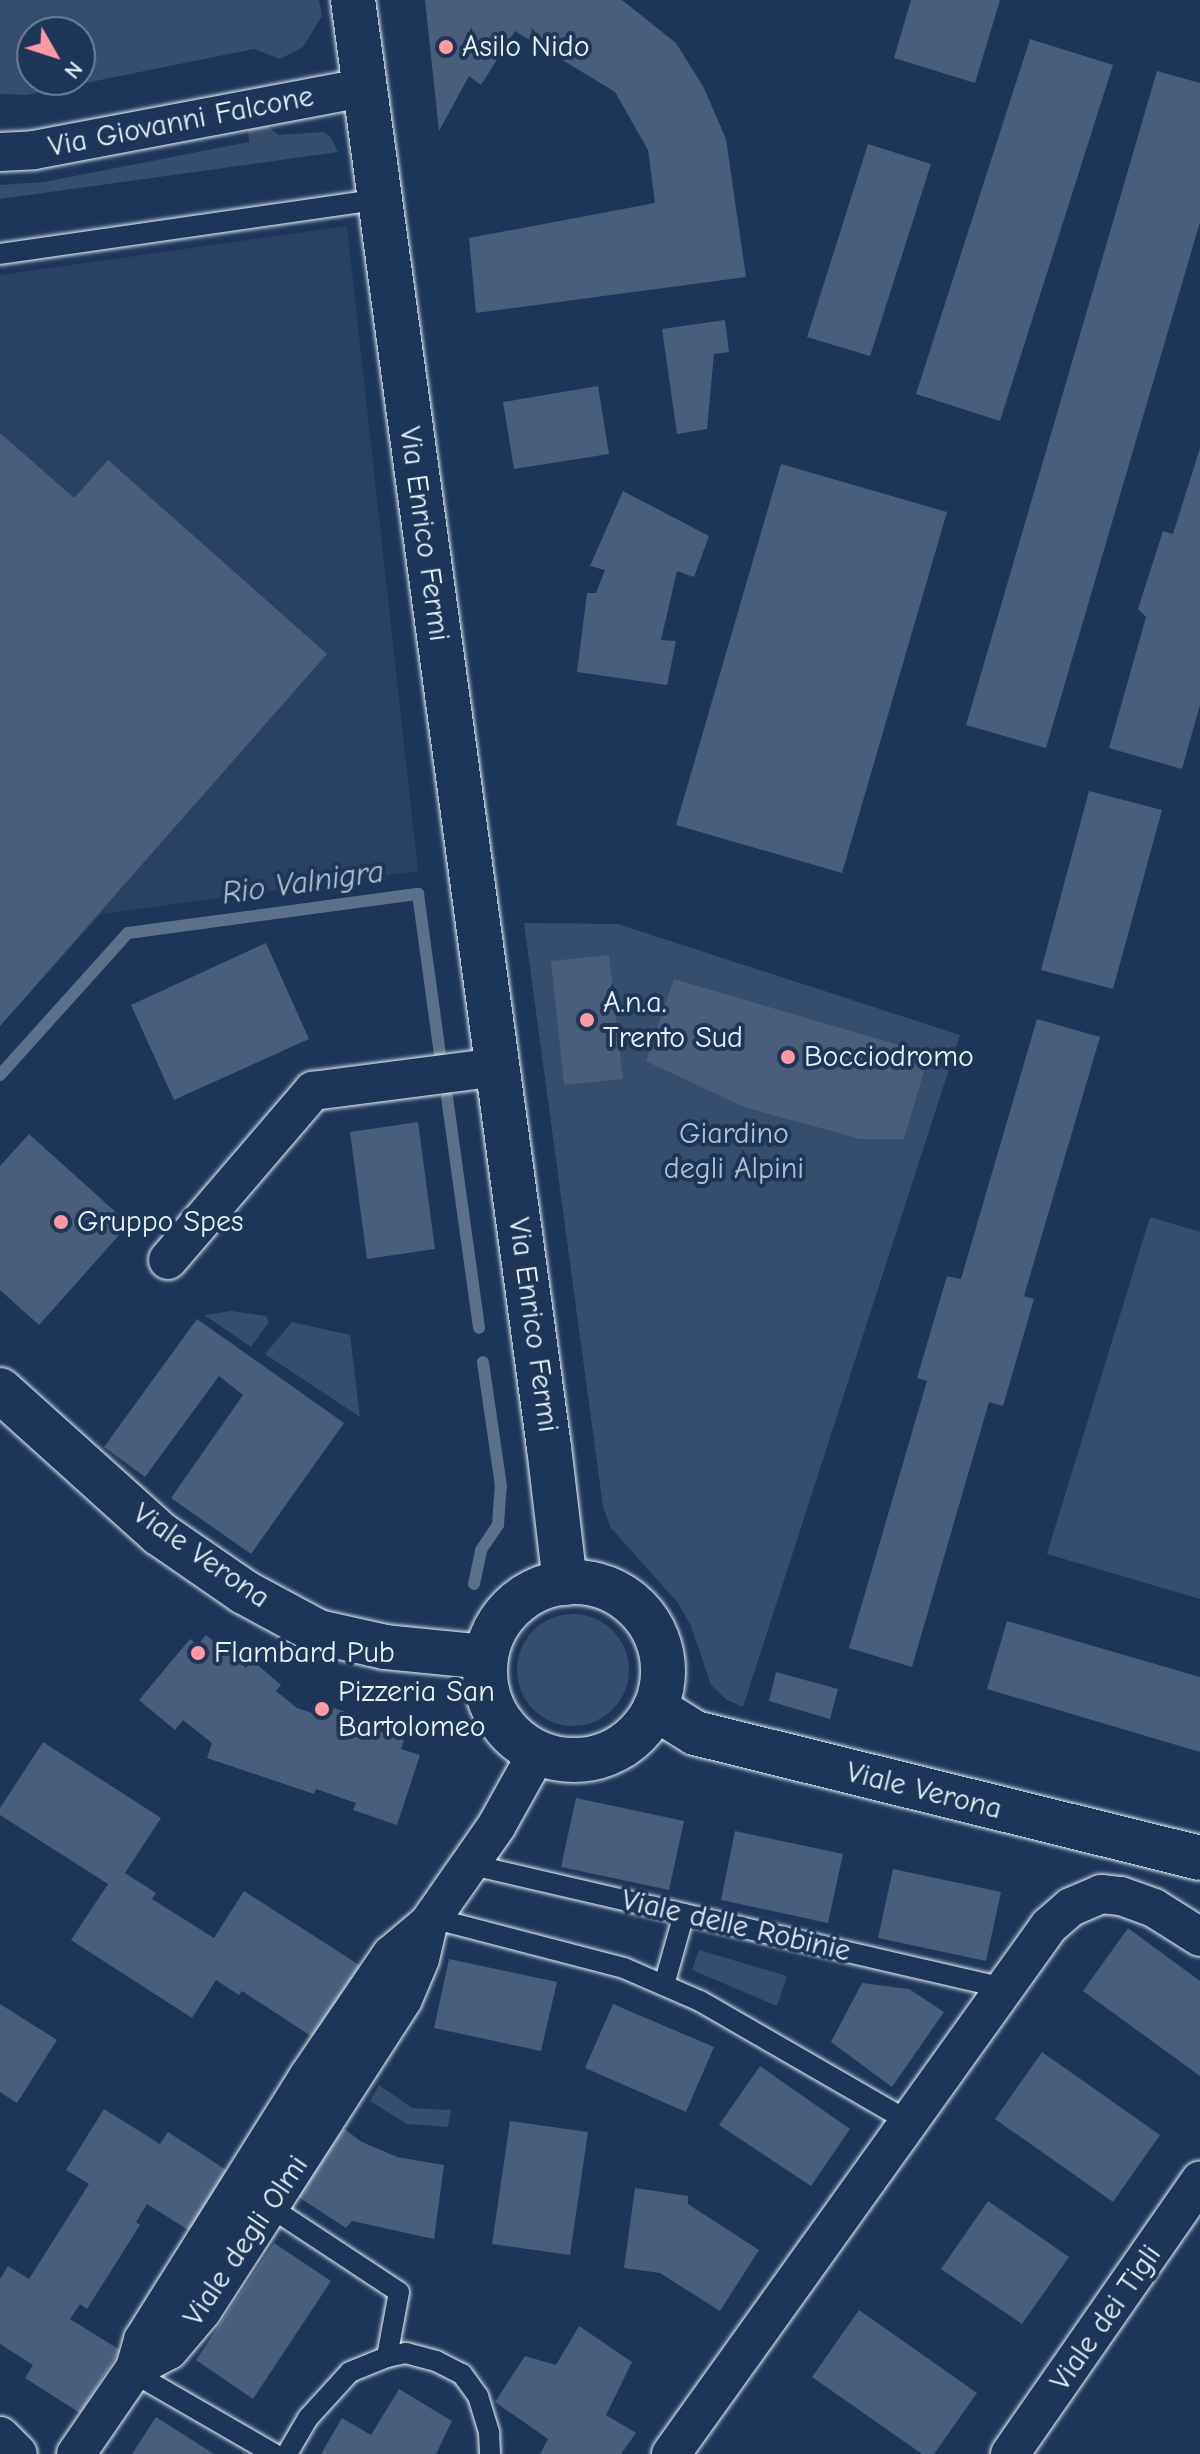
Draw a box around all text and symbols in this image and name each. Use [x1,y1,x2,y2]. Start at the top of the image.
north arrow [16,16,96,96]
place label: Asilo Nido [462,29,589,65]
marker: Asilo Nido [437,38,455,56]
text: N [58,56,88,84]
street label: Via Giovanni Falcone [45,79,317,165]
street label: Via Enrico Fermi [391,424,457,644]
water label: Rio Valnigra [220,853,386,913]
place label: A.n.a. Trento Sud [603,985,743,1056]
marker: A.n.a. Trento Sud [578,1011,596,1029]
place label: Bocciodromo [804,1039,974,1075]
marker: Bocciodromo [779,1048,797,1066]
park label: Giardino degli Alpini [664,1116,804,1186]
place label: Gruppo Spes [77,1204,243,1240]
marker: Gruppo Spes [52,1213,70,1231]
street label: Via Enrico Fermi [500,1215,566,1435]
street label: Viale Verona [126,1496,276,1616]
place label: Flambard Pub [214,1635,395,1671]
marker: Flambard Pub [189,1644,207,1662]
place label: Pizzeria San Bartolomeo [338,1674,495,1744]
marker: Pizzeria San Bartolomeo [313,1700,331,1718]
street label: Viale Verona [843,1754,1005,1828]
street label: Viale delle Robinie [618,1882,854,1970]
street label: Viale degli Olmi [176,2149,316,2333]
street label: Viale dei Tigli [1043,2238,1169,2398]

